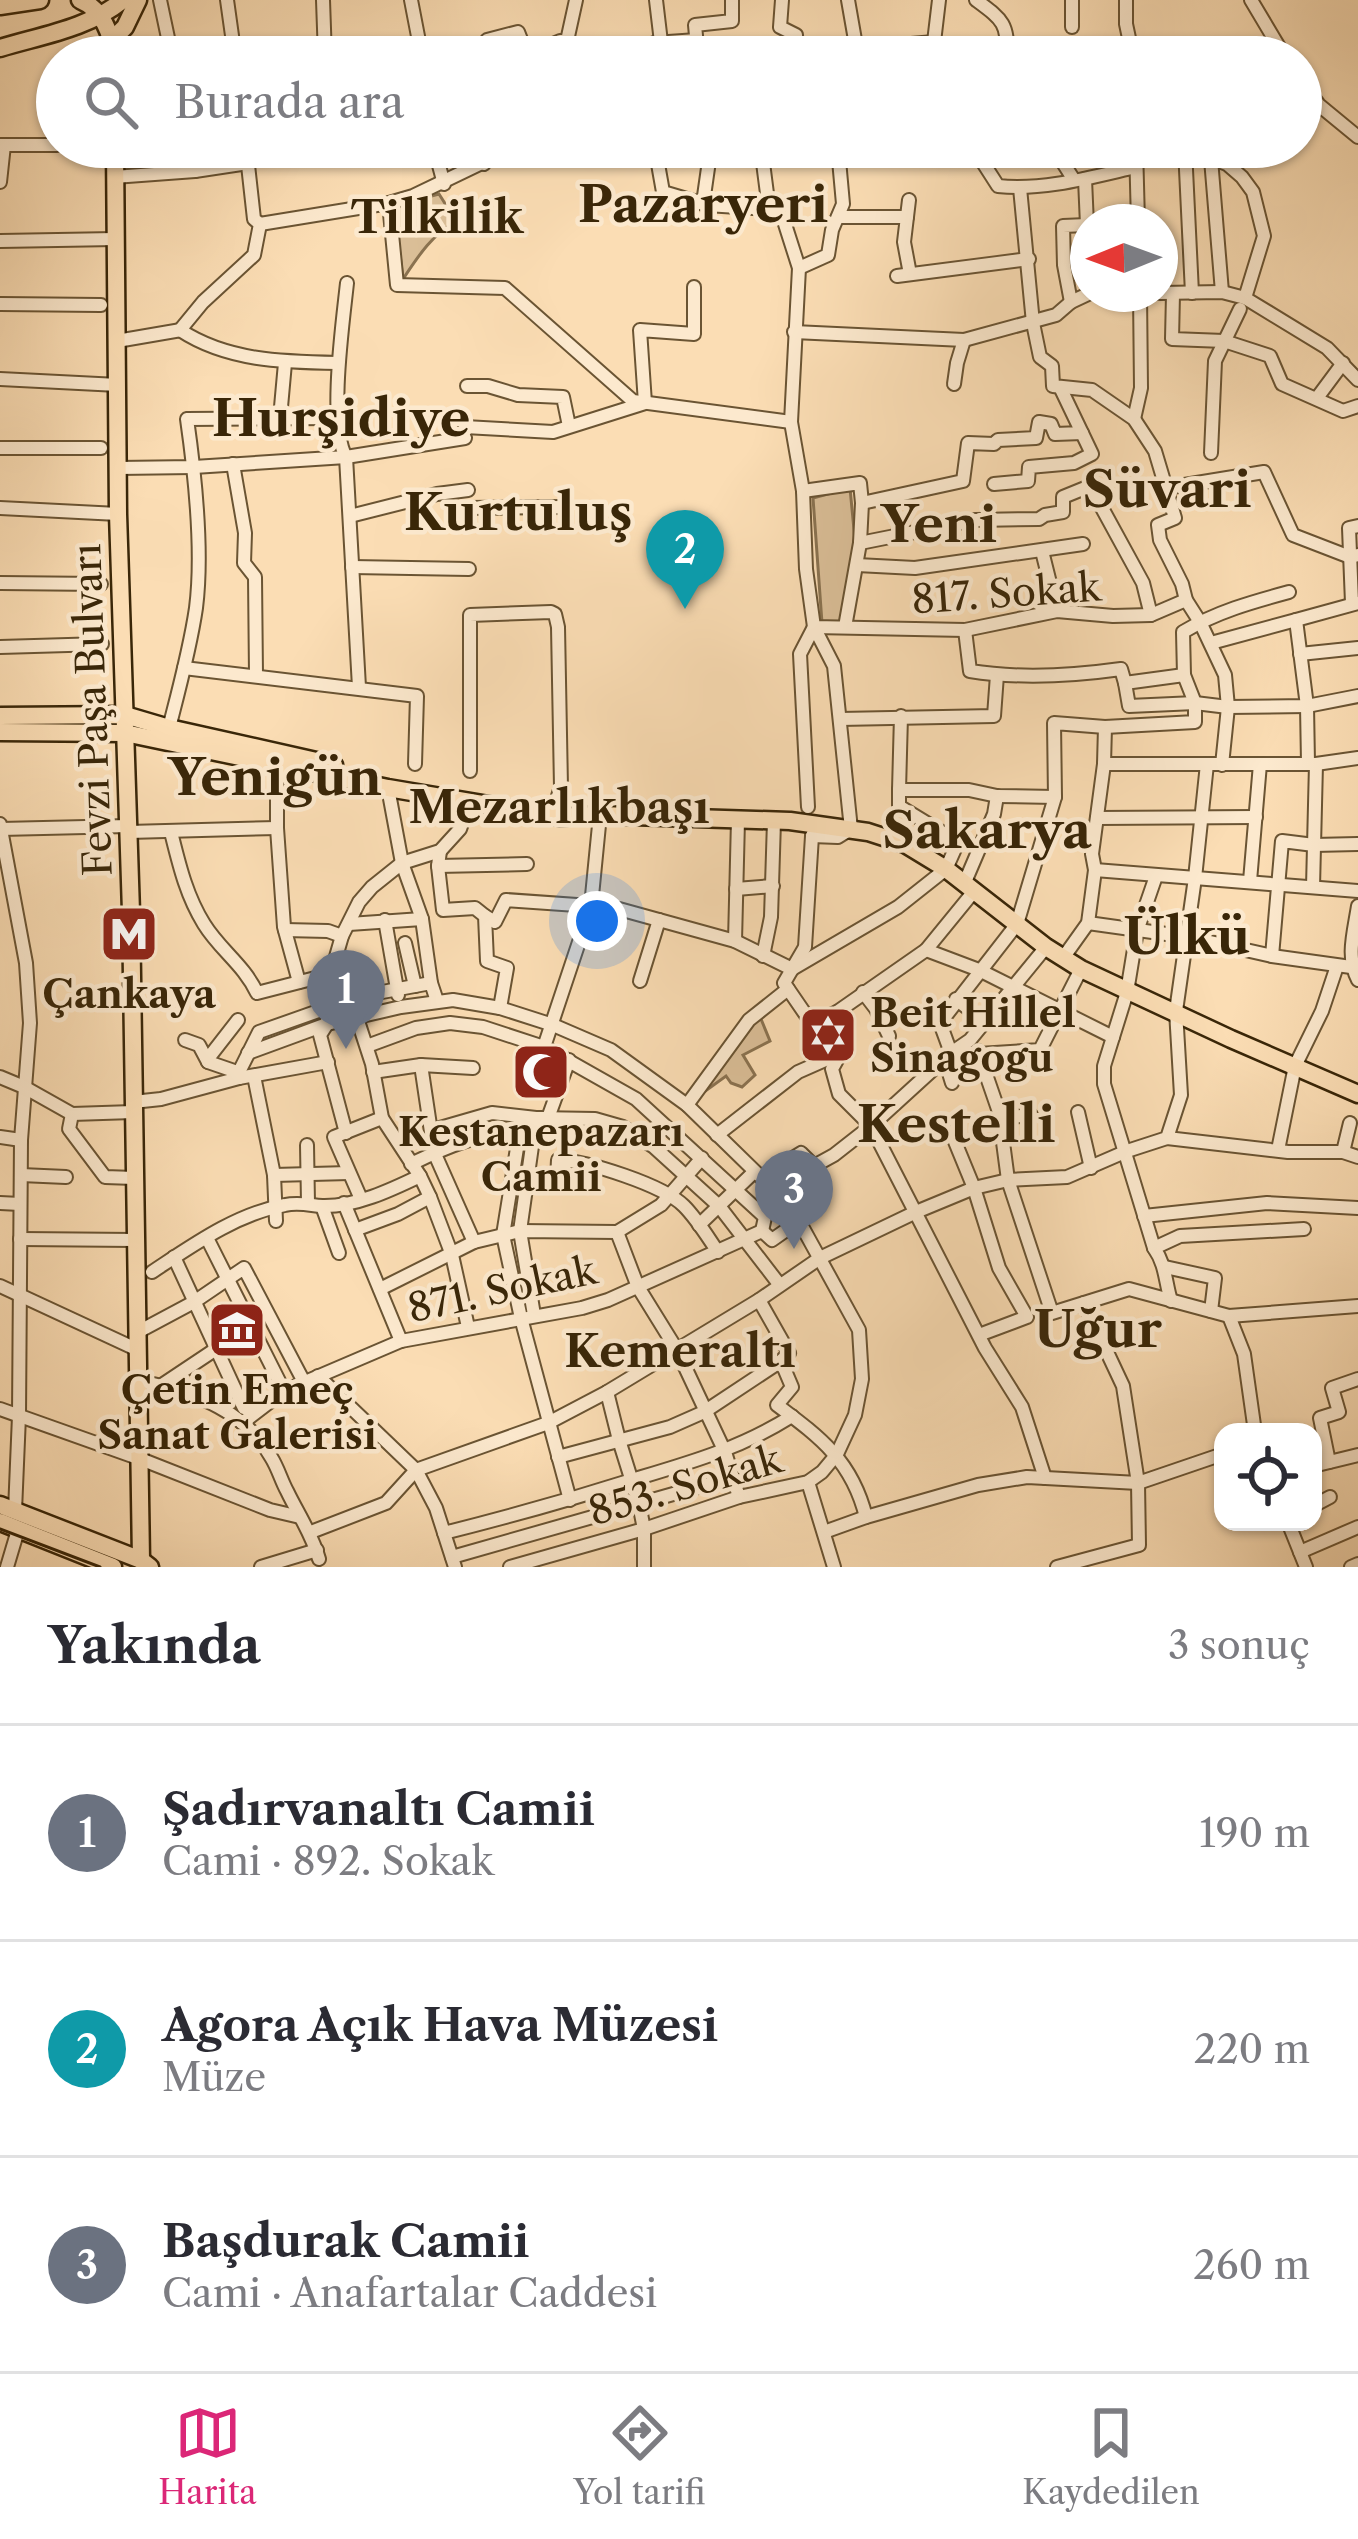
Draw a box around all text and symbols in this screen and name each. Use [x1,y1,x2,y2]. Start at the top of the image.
search box [36,36,1322,168]
icon: search [78,69,144,135]
text: Burada ara [174,74,404,130]
district label: Pazaryeri [578,173,828,235]
district label: Tilkilik [351,189,525,245]
north arrow [1070,204,1178,312]
district label: Hurşidiye [212,387,470,449]
district label: Süvari [1083,458,1251,520]
district label: Kurtuluş [404,481,632,543]
district label: Yeni [880,493,997,555]
pin: 2 [646,510,724,609]
street label: Fevzi Paşa Bulvarı [62,543,122,877]
street label: 817. Sokak [910,562,1104,624]
district label: Yenigün [167,746,382,808]
district label: Mezarlıkbaşı [409,779,709,835]
district label: Sakarya [882,799,1092,861]
your location [567,891,627,951]
metro station icon: Çankaya [98,903,160,965]
district label: Ülkü [1124,905,1250,967]
pin: 1 [307,950,385,1049]
place label: Çankaya [42,970,216,1018]
place label: Beit Hillel Sinagogu [870,989,1076,1082]
synagogue icon: Beit Hillel Sinagogu [797,1004,859,1066]
mosque icon: Kestanepazarı Camii [510,1041,572,1103]
district label: Kestelli [857,1093,1055,1155]
place label: Kestanepazarı Camii [398,1108,684,1201]
pin: 3 [755,1150,833,1249]
street label: 871. Sokak [403,1245,602,1332]
district label: Uğur [1034,1298,1162,1360]
museum icon: Çetin Emeç Sanat Galerisi [206,1299,268,1361]
district label: Kemeraltı [564,1323,796,1379]
place label: Çetin Emeç Sanat Galerisi [97,1366,377,1459]
map controls [1214,1423,1322,1531]
button: locate [1214,1423,1322,1531]
street label: 853. Sokak [583,1434,788,1535]
text: Yakında [48,1614,261,1676]
text: 3 sonuç [1168,1621,1310,1669]
text: Şadırvanaltı Camii [162,1781,595,1837]
text: 1 [78,1809,96,1857]
text: 190 m [1199,1809,1310,1857]
text: Cami · 892. Sokak [162,1837,494,1885]
text: Agora Açık Hava Müzesi [162,1997,718,2053]
text: 2 [75,2025,99,2073]
text: 220 m [1194,2025,1310,2073]
text: Müze [162,2053,266,2101]
text: Başdurak Camii [162,2213,529,2269]
text: 3 [76,2241,98,2289]
text: 260 m [1193,2241,1310,2289]
text: Cami · Anafartalar Caddesi [162,2269,657,2317]
tab: Harita [158,2400,257,2513]
tab: Yol tarifi [573,2400,706,2513]
tab: Kaydedilen [1022,2400,1200,2513]

